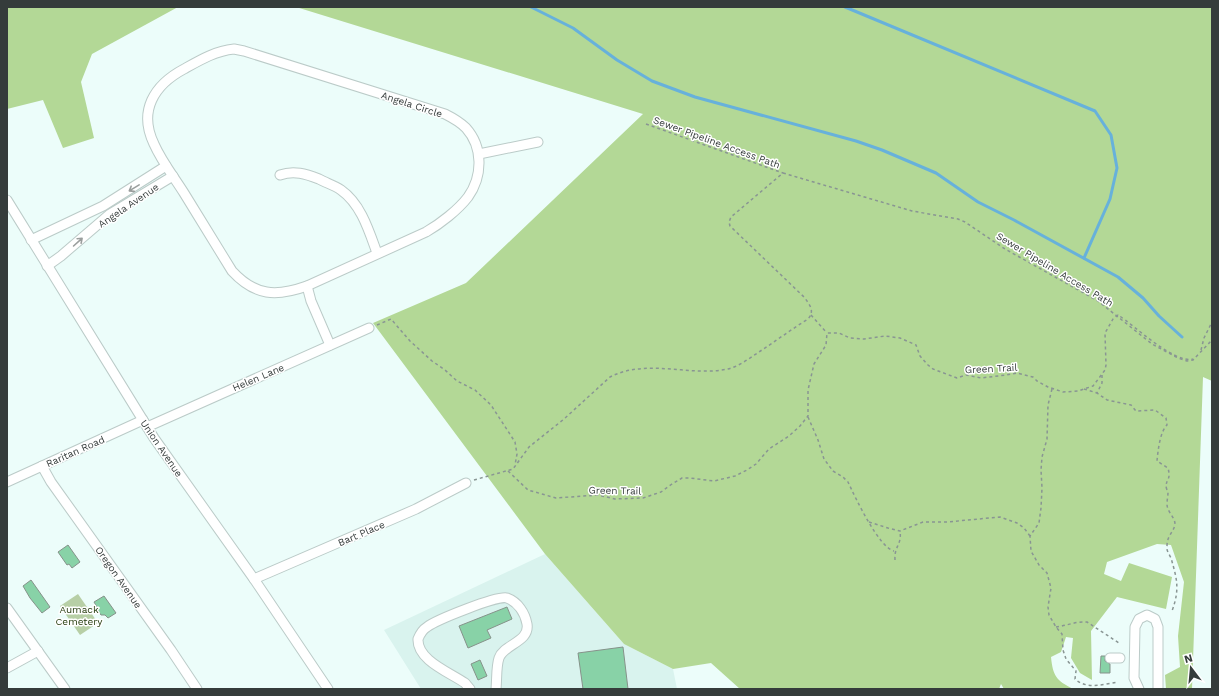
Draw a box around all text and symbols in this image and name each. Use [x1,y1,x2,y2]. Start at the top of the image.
street label: Angela Circle [380,89,444,120]
street label: Sewer Pipeline Access Path [652,114,782,171]
street label: Angela Avenue [96,181,161,230]
one-way arrow [128,184,140,192]
street label: Sewer Pipeline Access Path [994,230,1115,309]
one-way arrow [73,237,83,246]
street label: Helen Lane [231,362,286,393]
street label: Green Trail [964,362,1018,375]
street label: Union Avenue [138,418,185,479]
street label: Raritan Road [44,434,106,469]
street label: Green Trail [589,485,641,496]
street label: Bart Place [336,519,386,548]
street label: Oregon Avenue [93,544,144,611]
park label: Aumack Cemetery [56,604,103,627]
north arrow [1171,648,1211,688]
text: N [1183,651,1194,666]

